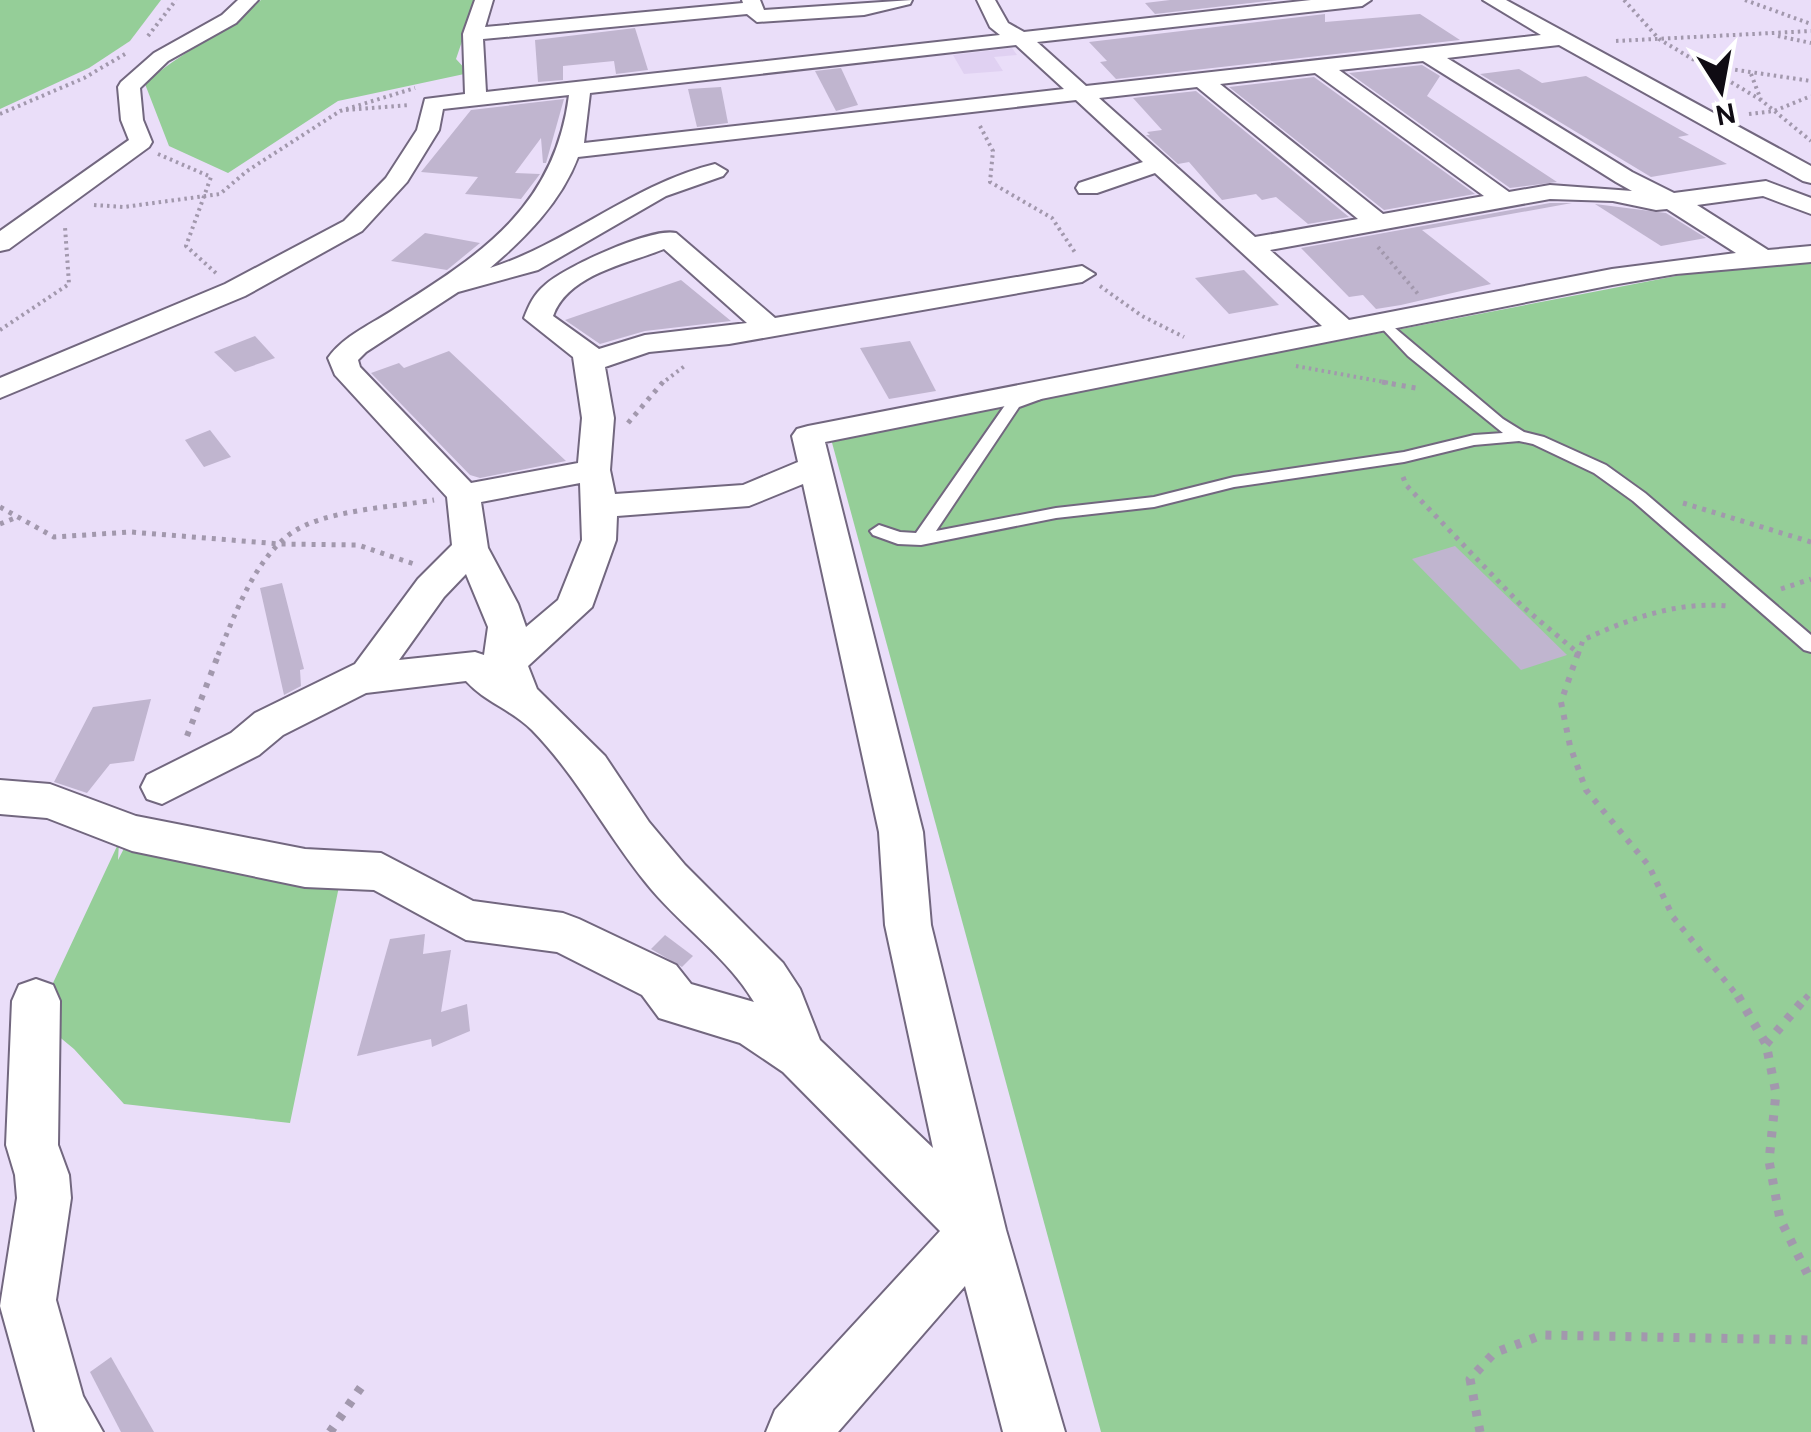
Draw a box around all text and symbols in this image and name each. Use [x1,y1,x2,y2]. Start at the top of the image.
north arrow [1671,40,1771,140]
text: N [1713,96,1739,133]

